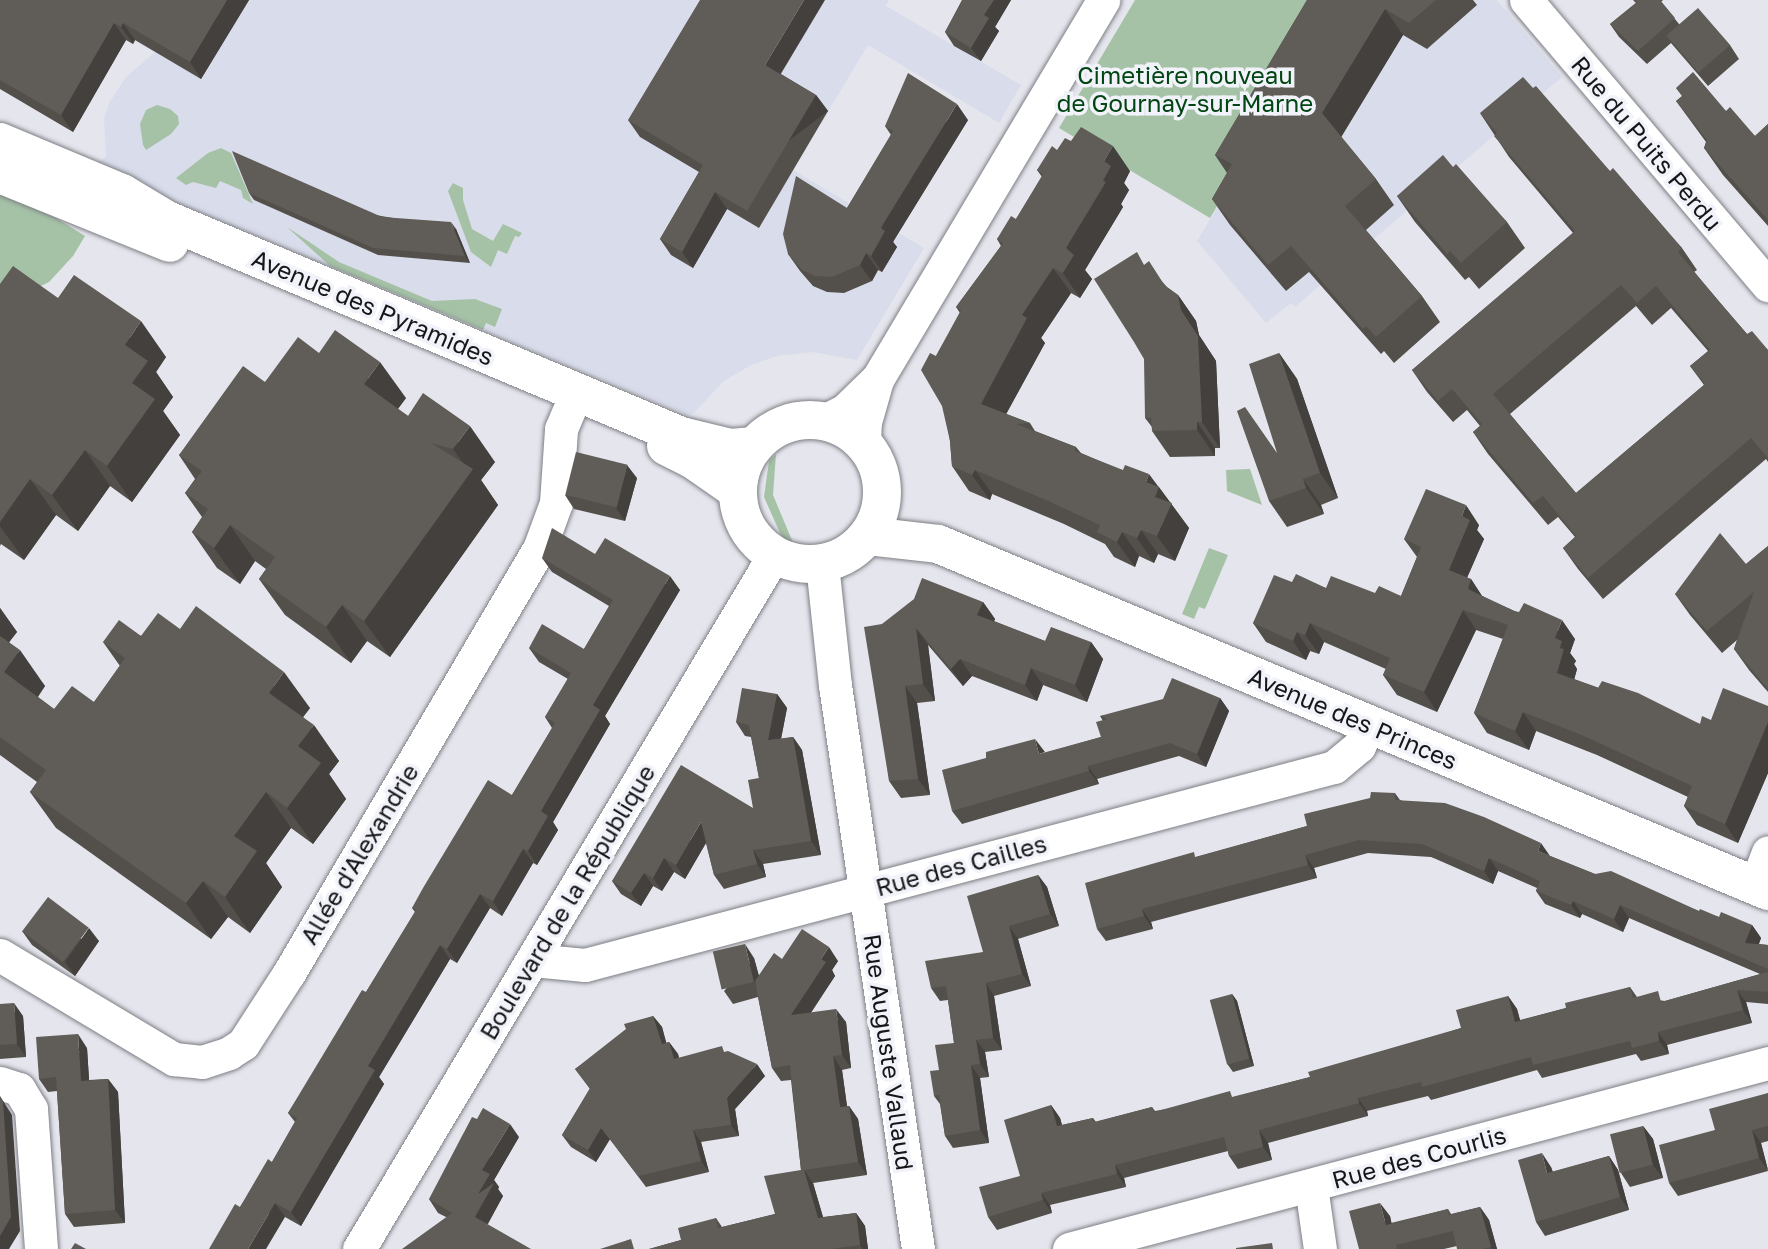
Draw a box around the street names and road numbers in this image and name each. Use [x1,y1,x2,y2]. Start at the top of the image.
street label: Rue du Puits Perdu [1566,50,1728,236]
street label: Avenue des Pyramides [248,243,498,371]
street label: Avenue des Princes [1244,661,1462,775]
street label: Allée d'Alexandrie [294,759,424,949]
street label: Boulevard de la République [473,759,661,1045]
street label: Rue des Cailles [872,828,1050,902]
street label: Rue Auguste Vallaud [858,932,920,1172]
street label: Rue des Courlis [1329,1120,1509,1194]

